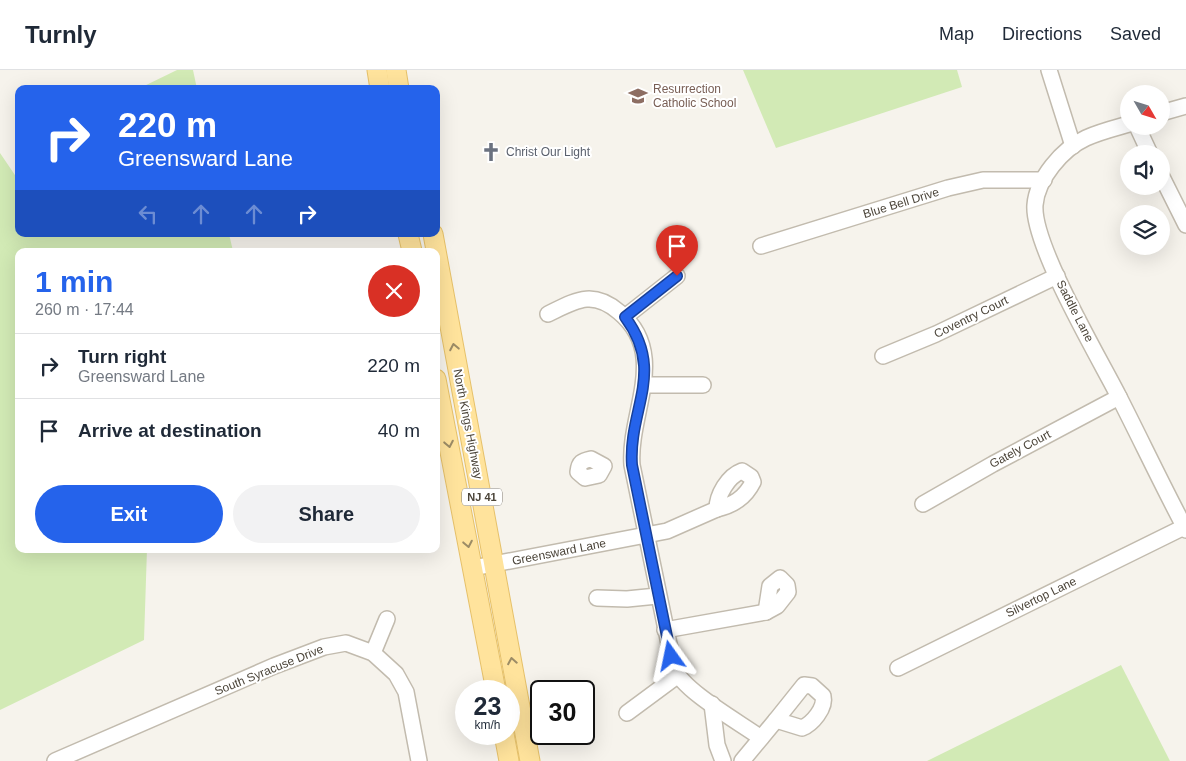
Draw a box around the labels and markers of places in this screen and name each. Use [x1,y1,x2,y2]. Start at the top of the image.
place label: Resurrection Catholic School [653,82,736,110]
school or university icon: Resurrection Catholic School [627,85,649,107]
church icon: Christ Our Light [480,141,502,163]
place label: Christ Our Light [506,145,591,159]
pin [656,225,698,276]

